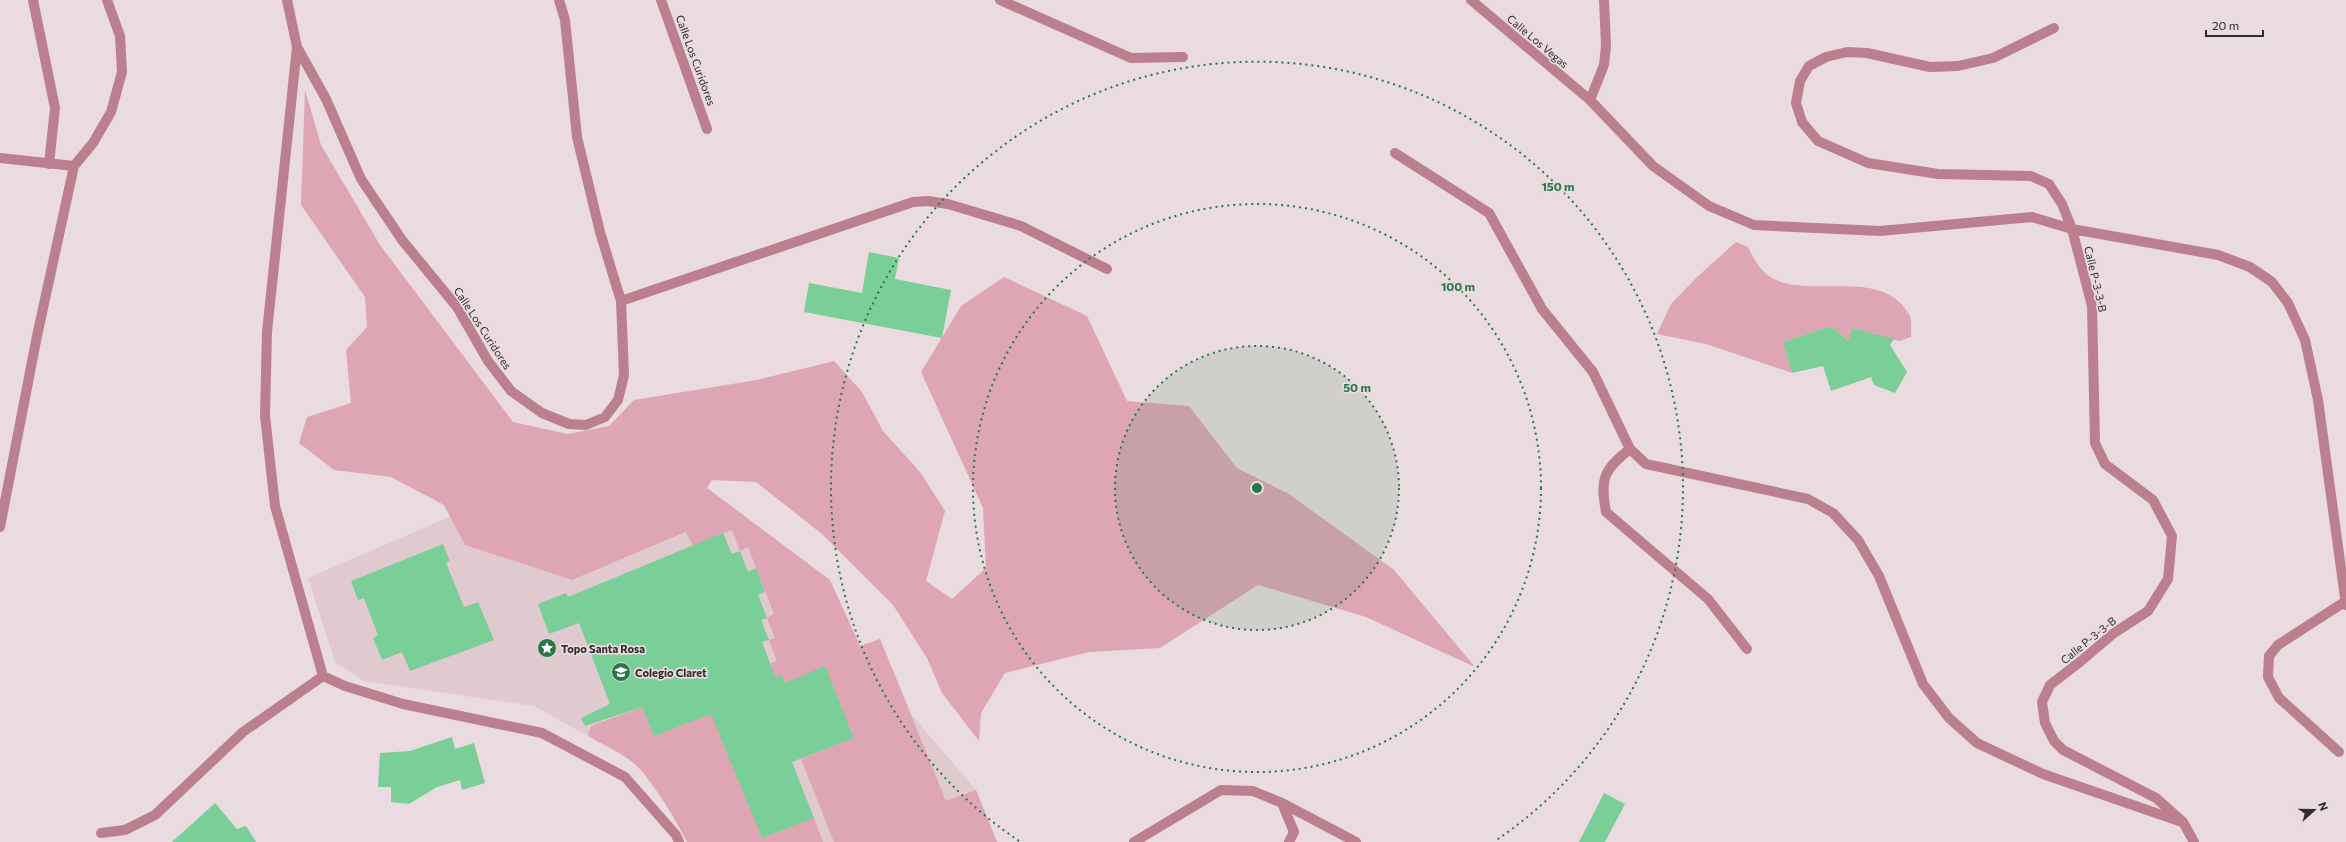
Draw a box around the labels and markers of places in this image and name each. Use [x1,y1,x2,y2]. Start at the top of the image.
centre of rings [1250,481,1264,495]
place icon: Topo Santa Rosa [536,637,558,659]
place label: Topo Santa Rosa [561,642,645,655]
school or university icon: Colegio Claret [610,661,632,683]
place label: Colegio Claret [635,666,707,679]

